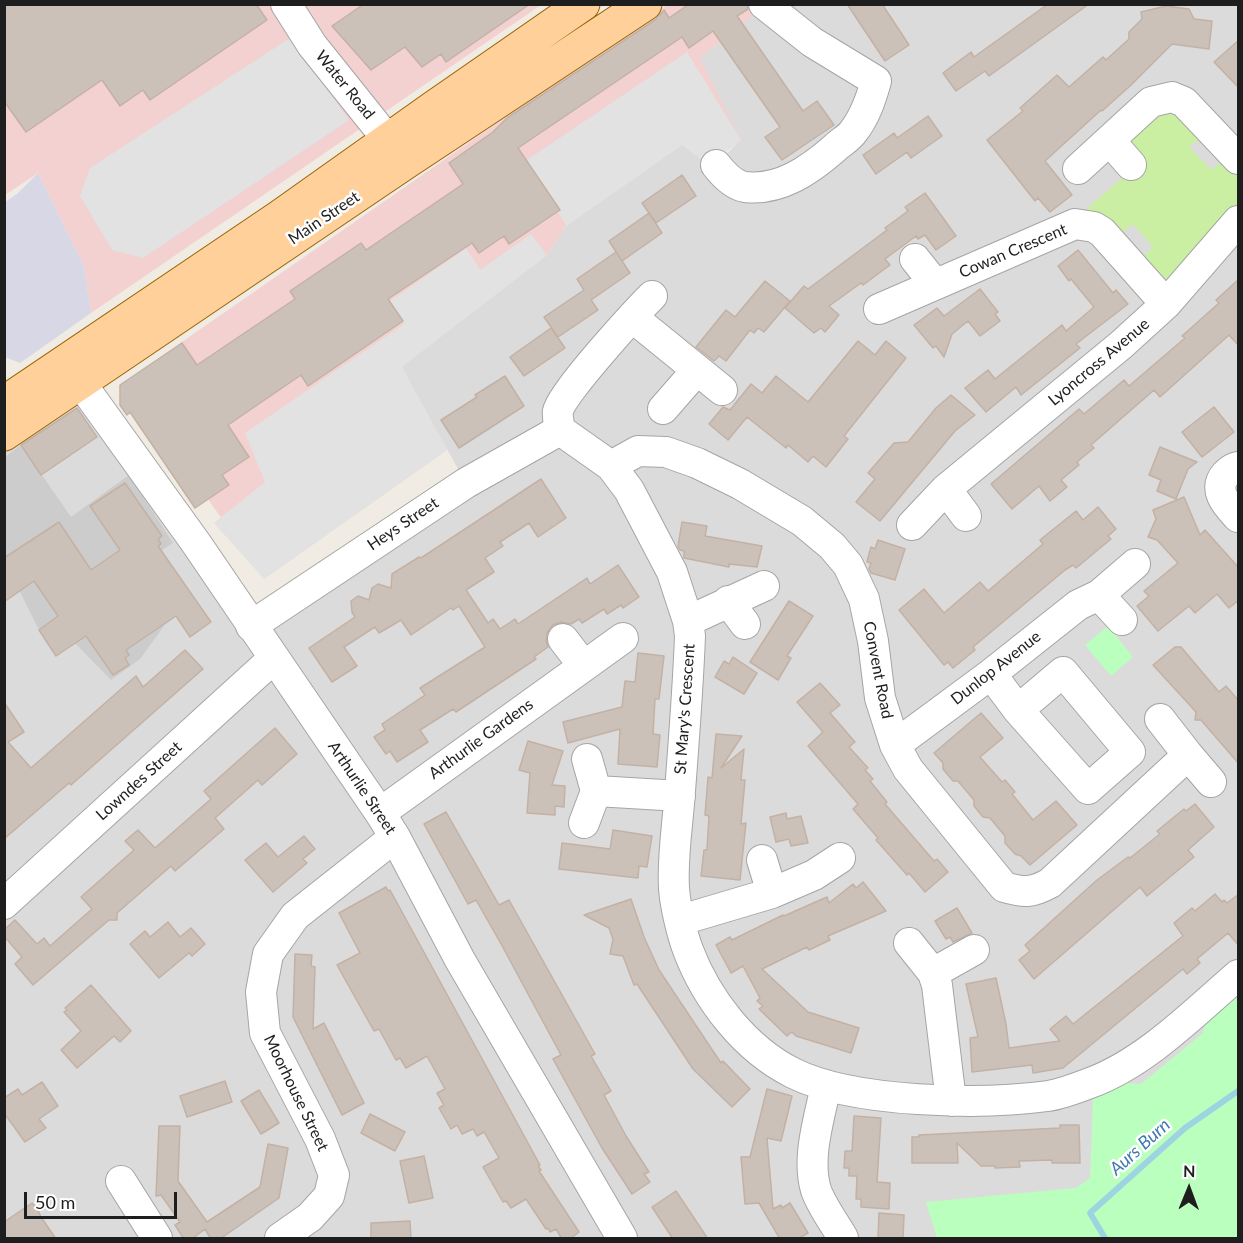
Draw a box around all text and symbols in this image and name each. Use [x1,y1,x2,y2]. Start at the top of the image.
street label: Water Road [311,47,379,123]
street label: Main Street [285,187,363,249]
street label: Cowan Crescent [956,220,1070,282]
street label: Lyoncross Avenue [1045,314,1153,410]
street label: Heys Street [364,493,442,555]
street label: Convent Road [859,620,897,720]
street label: Dunlop Avenue [947,627,1045,709]
street label: St Mary's Crescent [671,643,699,775]
street label: Arthurlie Gardens [425,695,537,783]
street label: Lowndes Street [92,738,186,824]
street label: Arthurlie Street [324,738,400,838]
street label: Moorhouse Street [260,1032,332,1154]
water label: Aurs Burn [1105,1114,1175,1180]
north arrow [1159,1159,1219,1219]
text: N [1183,1161,1196,1180]
scale bar [27,1180,180,1218]
text: 50 m [35,1191,75,1213]

